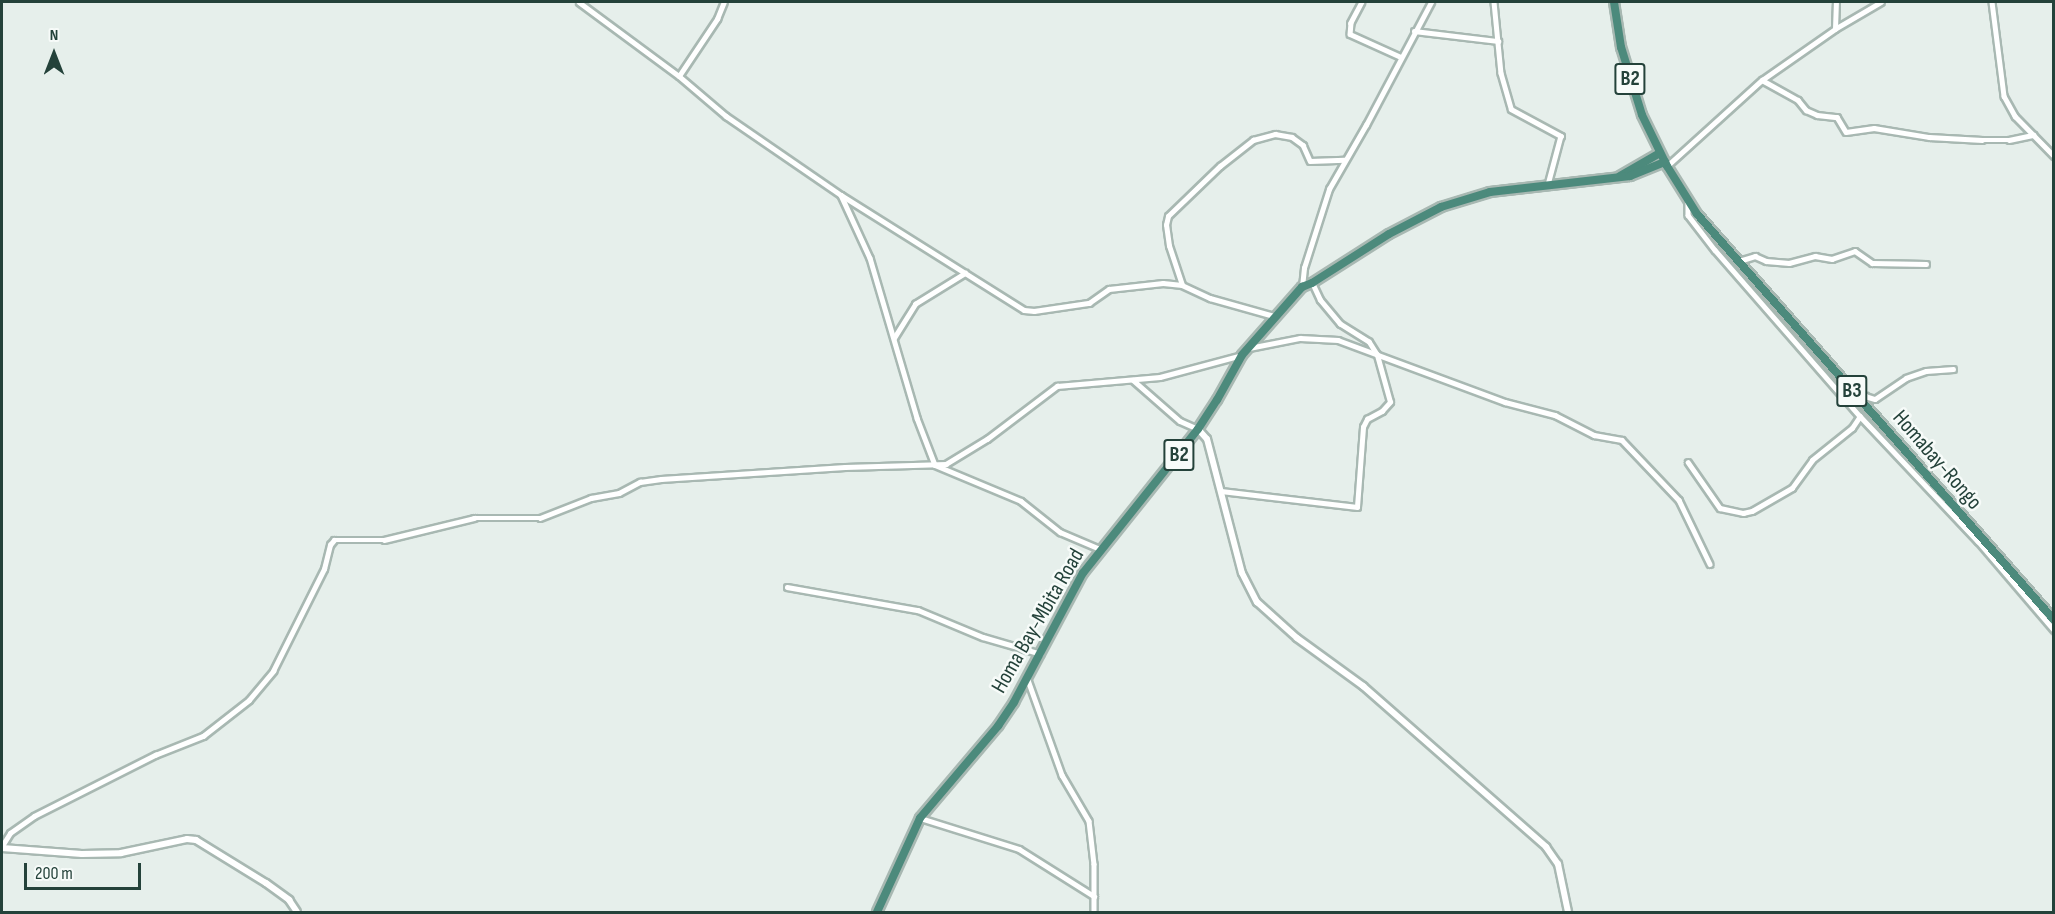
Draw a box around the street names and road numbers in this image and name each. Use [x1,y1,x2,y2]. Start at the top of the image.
road number: B2 [1614,61,1646,97]
road number: B3 [1836,373,1868,409]
street label: Homabay-Rongo [1887,405,1987,515]
road number: B2 [1162,437,1196,473]
street label: Homa Bay-Mbita Road [986,544,1090,698]

